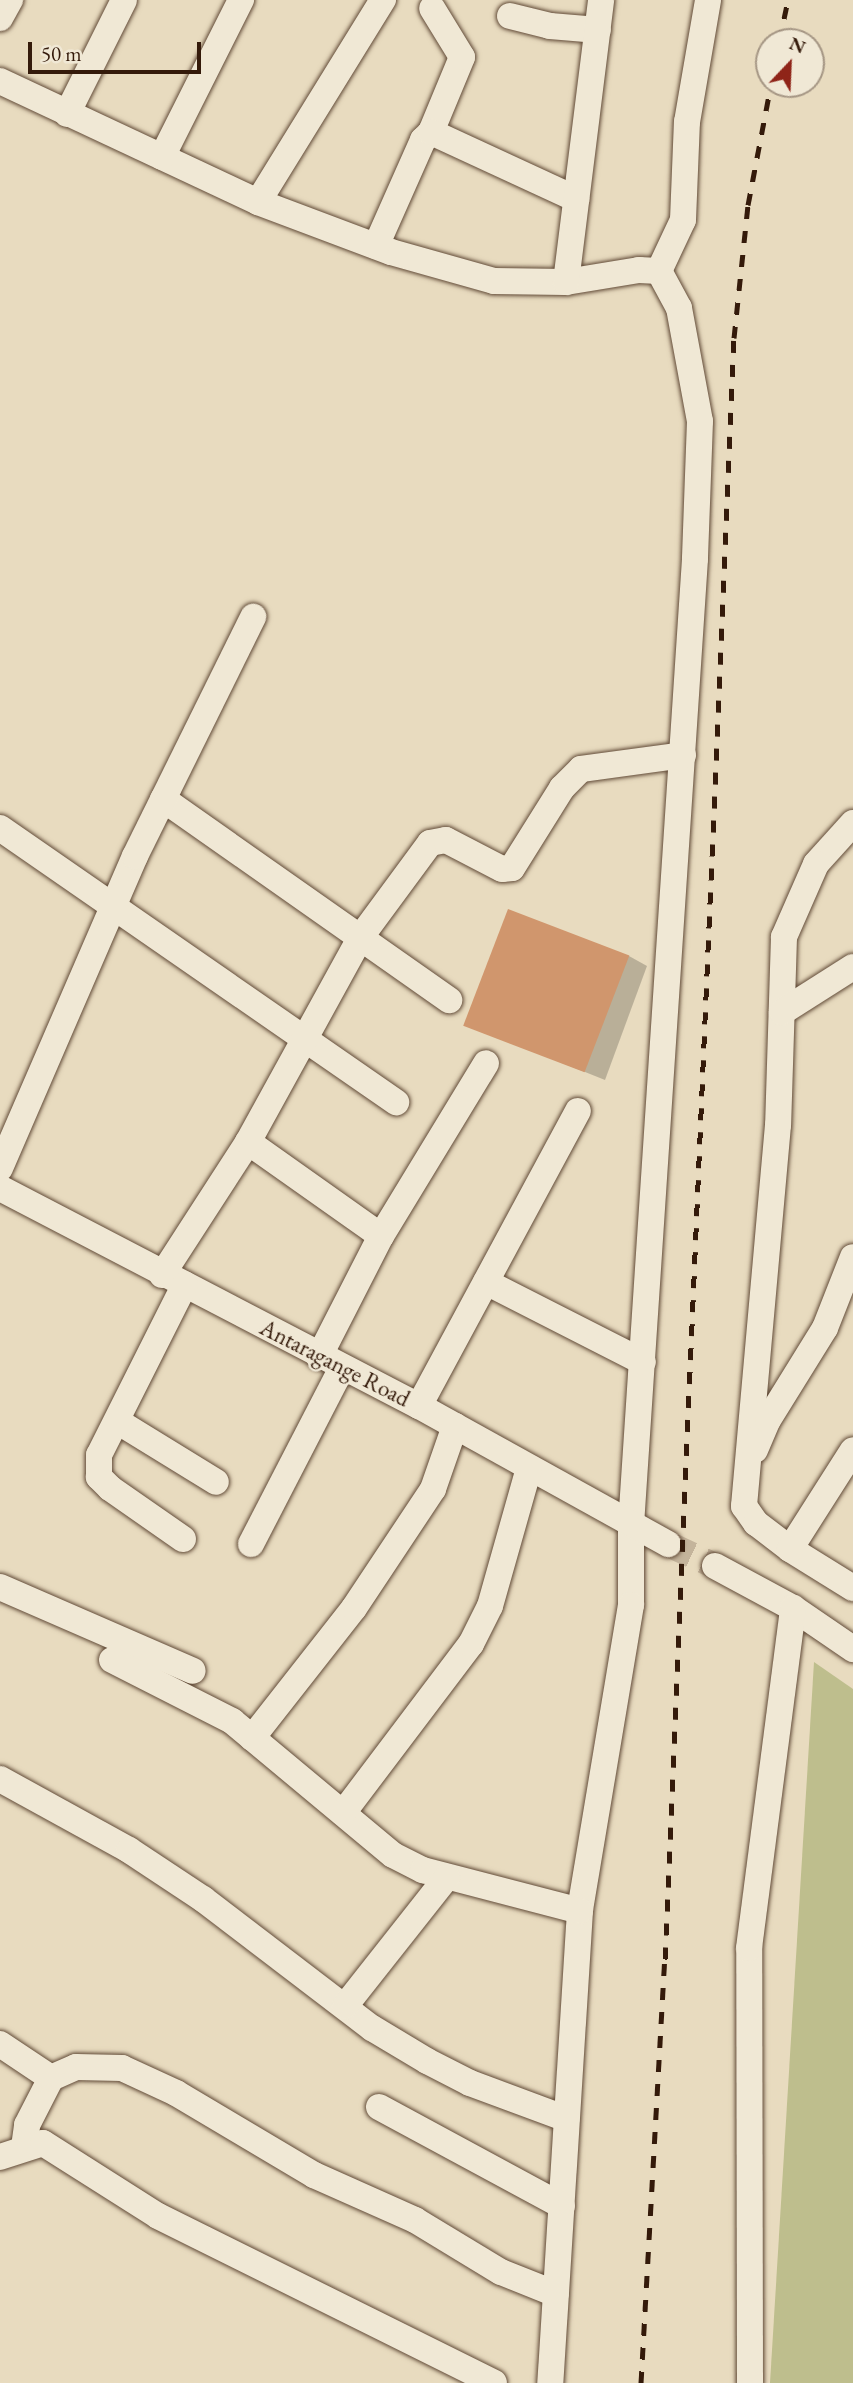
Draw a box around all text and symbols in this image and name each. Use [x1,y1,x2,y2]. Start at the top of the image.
scale bar [32,28,205,72]
north arrow [755,28,825,98]
text: N [786,31,810,60]
text: 50 m [41,40,82,67]
street label: Antaragange Road [256,1313,414,1413]

